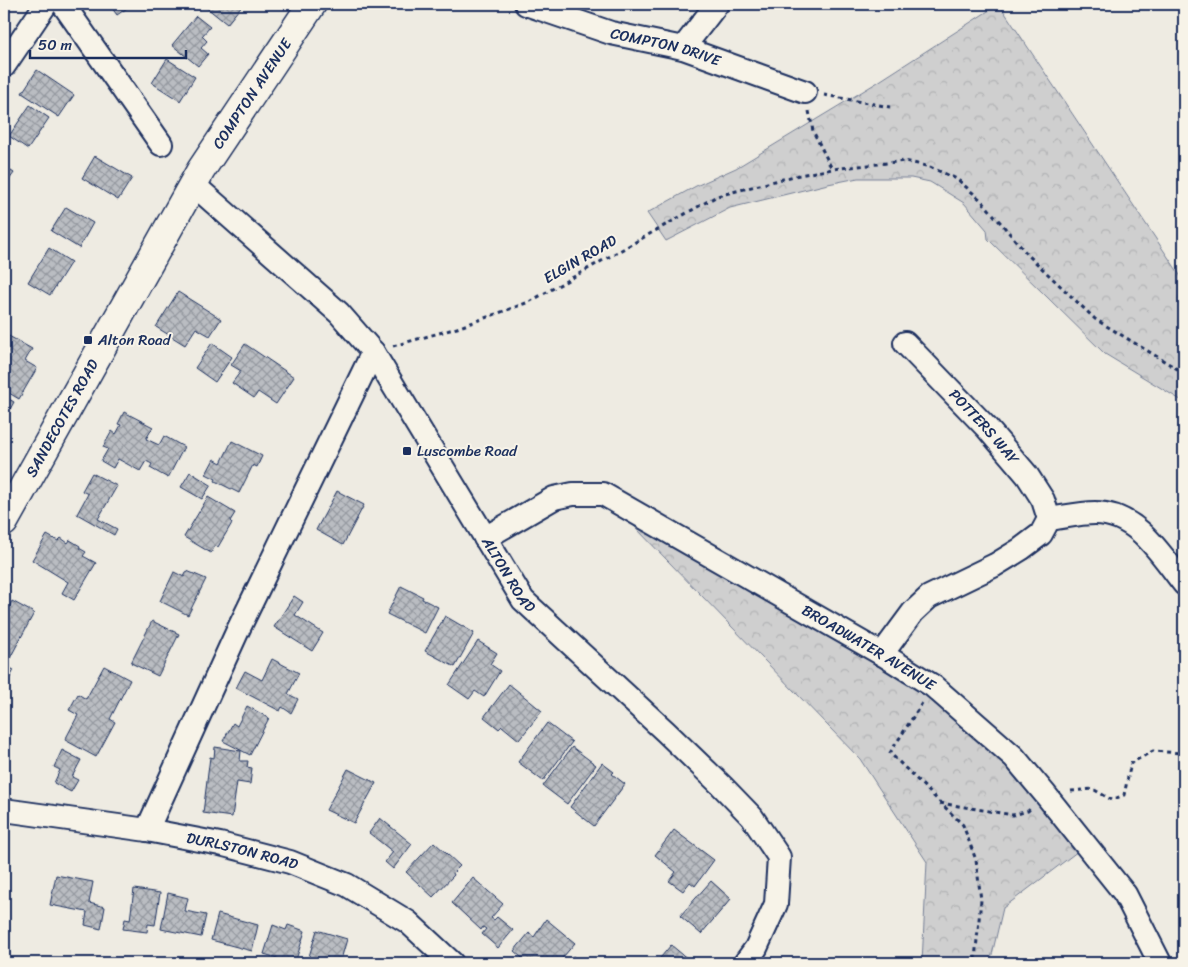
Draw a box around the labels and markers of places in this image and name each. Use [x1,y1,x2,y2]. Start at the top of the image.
place label: Alton Road [97,327,172,353]
marker: Alton Road [82,334,94,346]
place label: Luscombe Road [417,438,518,464]
marker: Luscombe Road [401,445,413,457]

